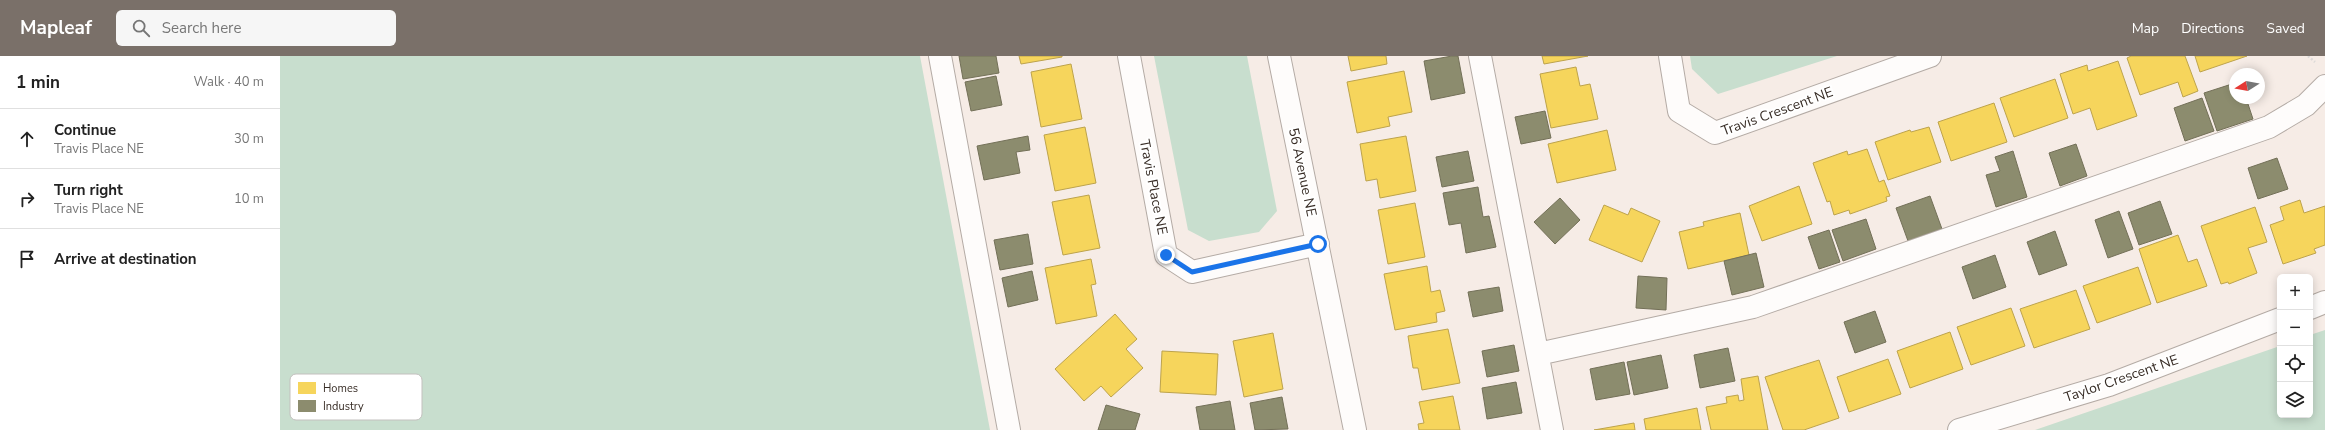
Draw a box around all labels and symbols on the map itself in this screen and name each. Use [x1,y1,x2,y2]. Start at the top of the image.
north arrow [2229,68,2265,104]
street label: Travis Crescent NE [1719,82,1836,141]
street label: 56 Avenue NE [1284,126,1321,218]
street label: Travis Place NE [1135,138,1172,236]
route start [1309,235,1327,253]
route end [1157,246,1175,264]
street label: Taylor Crescent NE [2061,350,2181,407]
legend [290,374,422,420]
text: Homes [323,381,358,396]
text: Industry [323,399,364,414]

